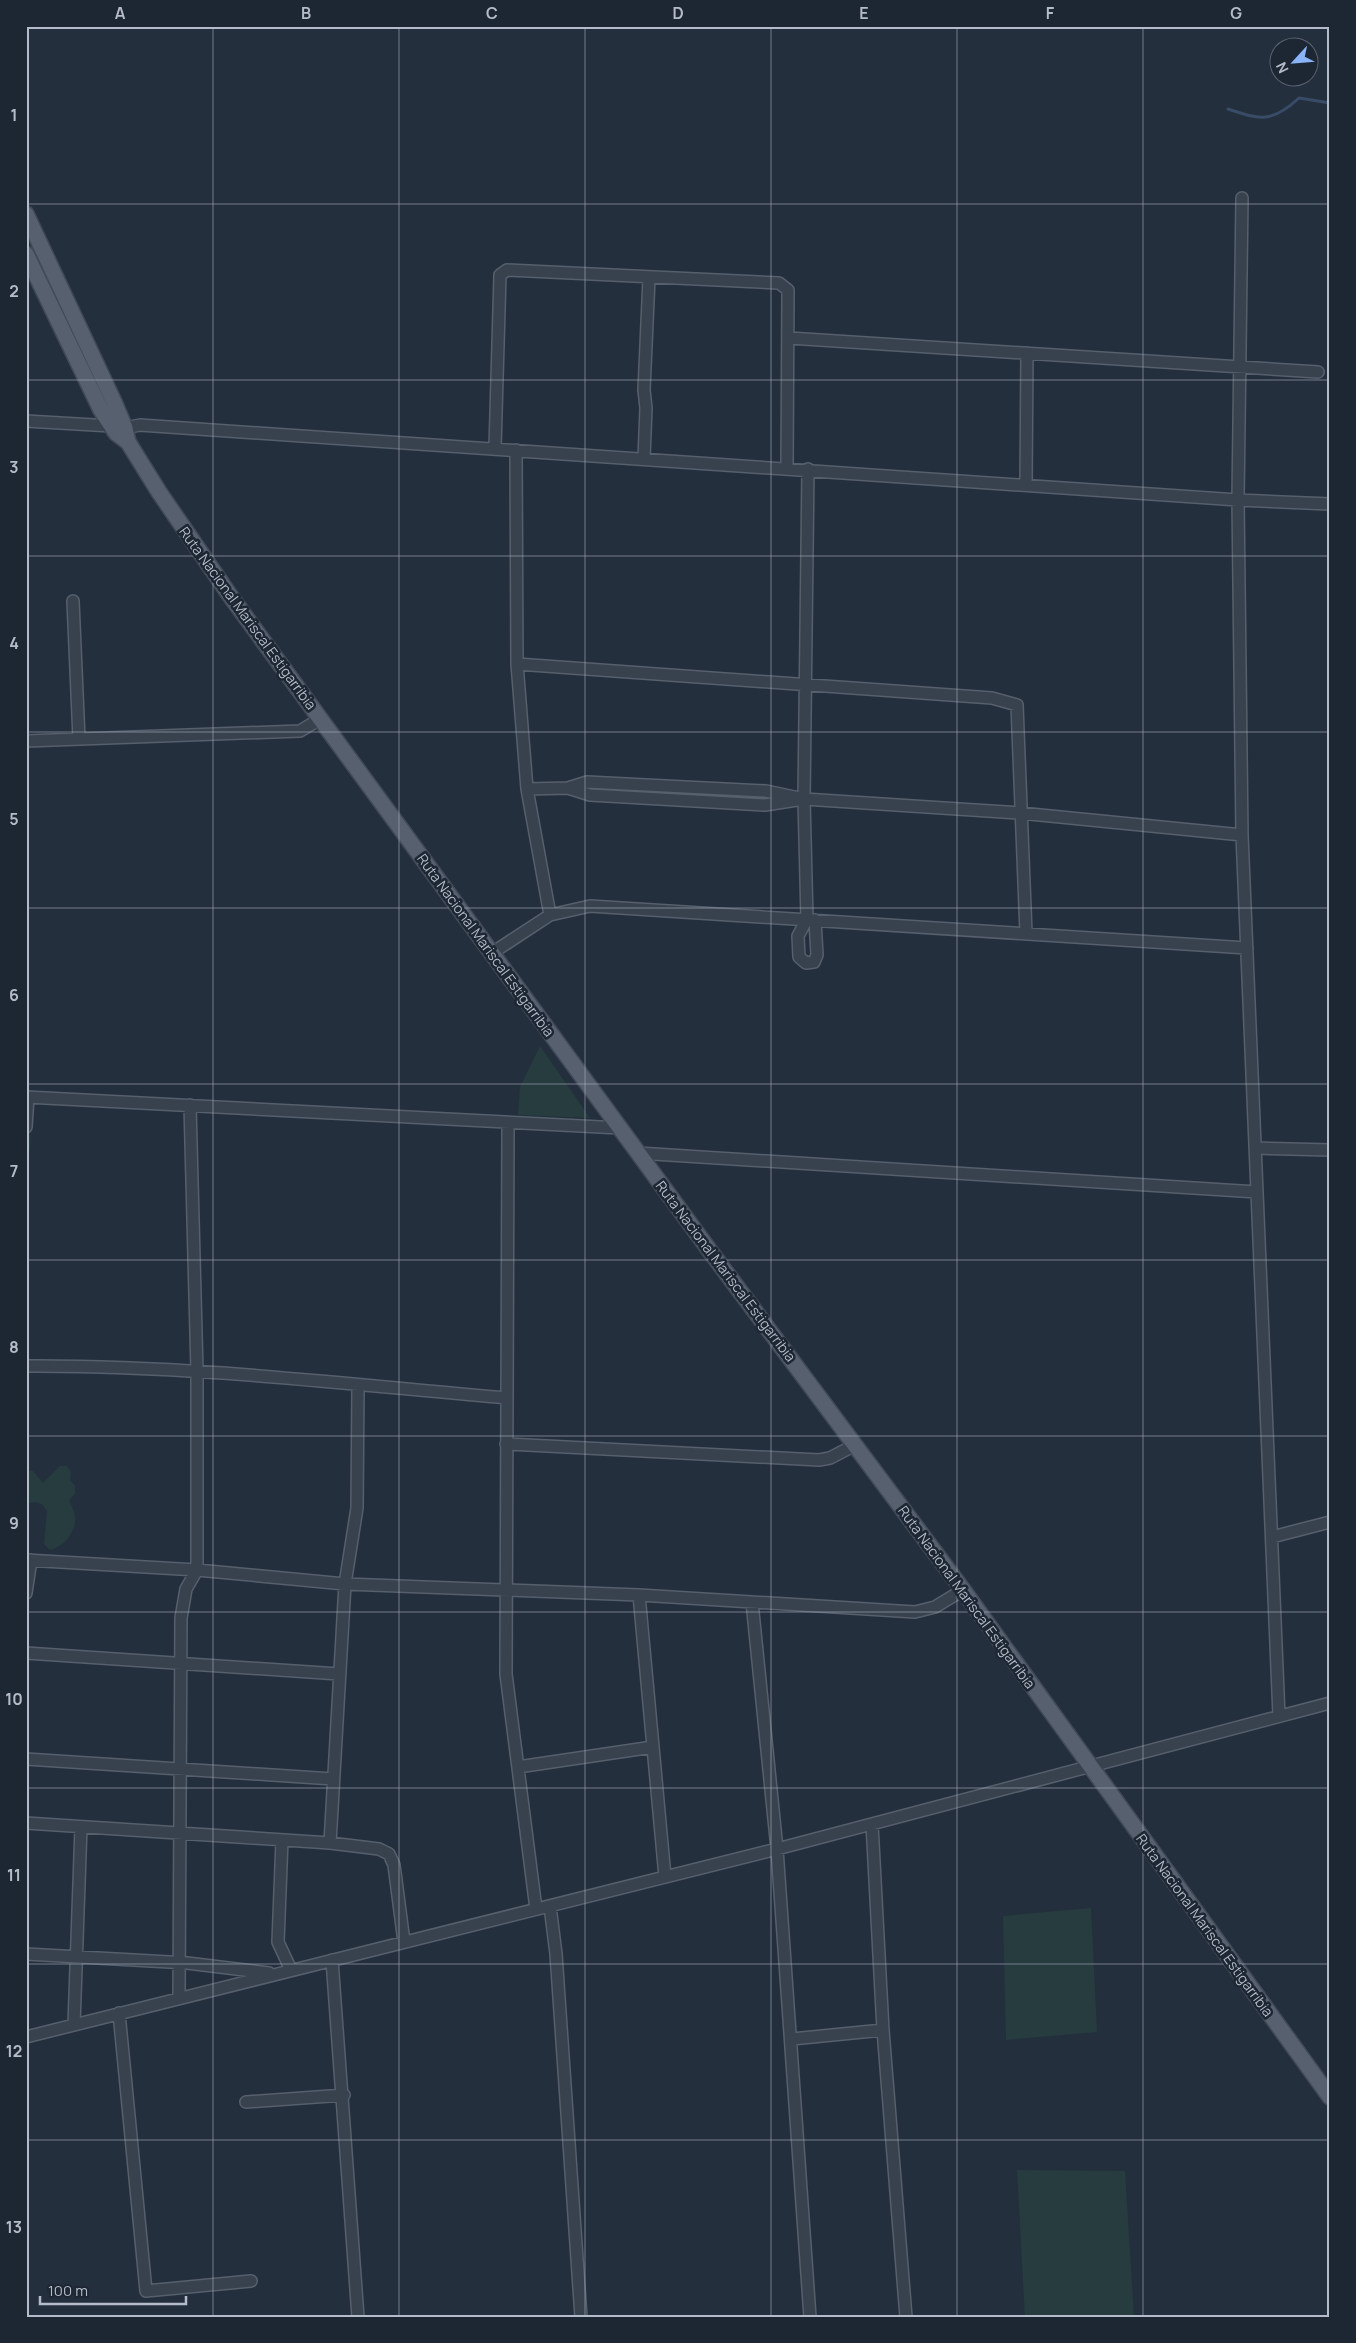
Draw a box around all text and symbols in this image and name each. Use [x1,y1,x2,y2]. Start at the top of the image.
text: A [115,2,126,24]
text: B [301,2,311,24]
text: C [486,2,498,24]
text: D [672,2,684,24]
text: E [859,2,869,24]
text: F [1046,2,1055,24]
text: G [1230,2,1242,24]
north arrow [1268,38,1318,88]
text: N [1271,59,1293,77]
text: 1 [10,104,18,126]
text: 2 [9,280,19,302]
text: 3 [9,456,19,478]
street label: Ruta Nacional Mariscal Estigarribia [175,523,321,713]
text: 4 [9,632,19,654]
text: 5 [9,808,19,830]
street label: Ruta Nacional Mariscal Estigarribia [413,850,559,1040]
text: 6 [9,984,19,1006]
text: 7 [10,1160,18,1182]
street label: Ruta Nacional Mariscal Estigarribia [652,1177,800,1365]
text: 8 [9,1336,19,1358]
street label: Ruta Nacional Mariscal Estigarribia [894,1502,1040,1692]
text: 9 [9,1512,19,1534]
text: 10 [5,1688,23,1710]
street label: Ruta Nacional Mariscal Estigarribia [1132,1830,1278,2020]
text: 11 [7,1864,21,1886]
text: 12 [6,2040,22,2062]
text: 13 [6,2216,22,2238]
scale bar [40,2273,186,2305]
text: 100 m [48,2280,88,2301]

